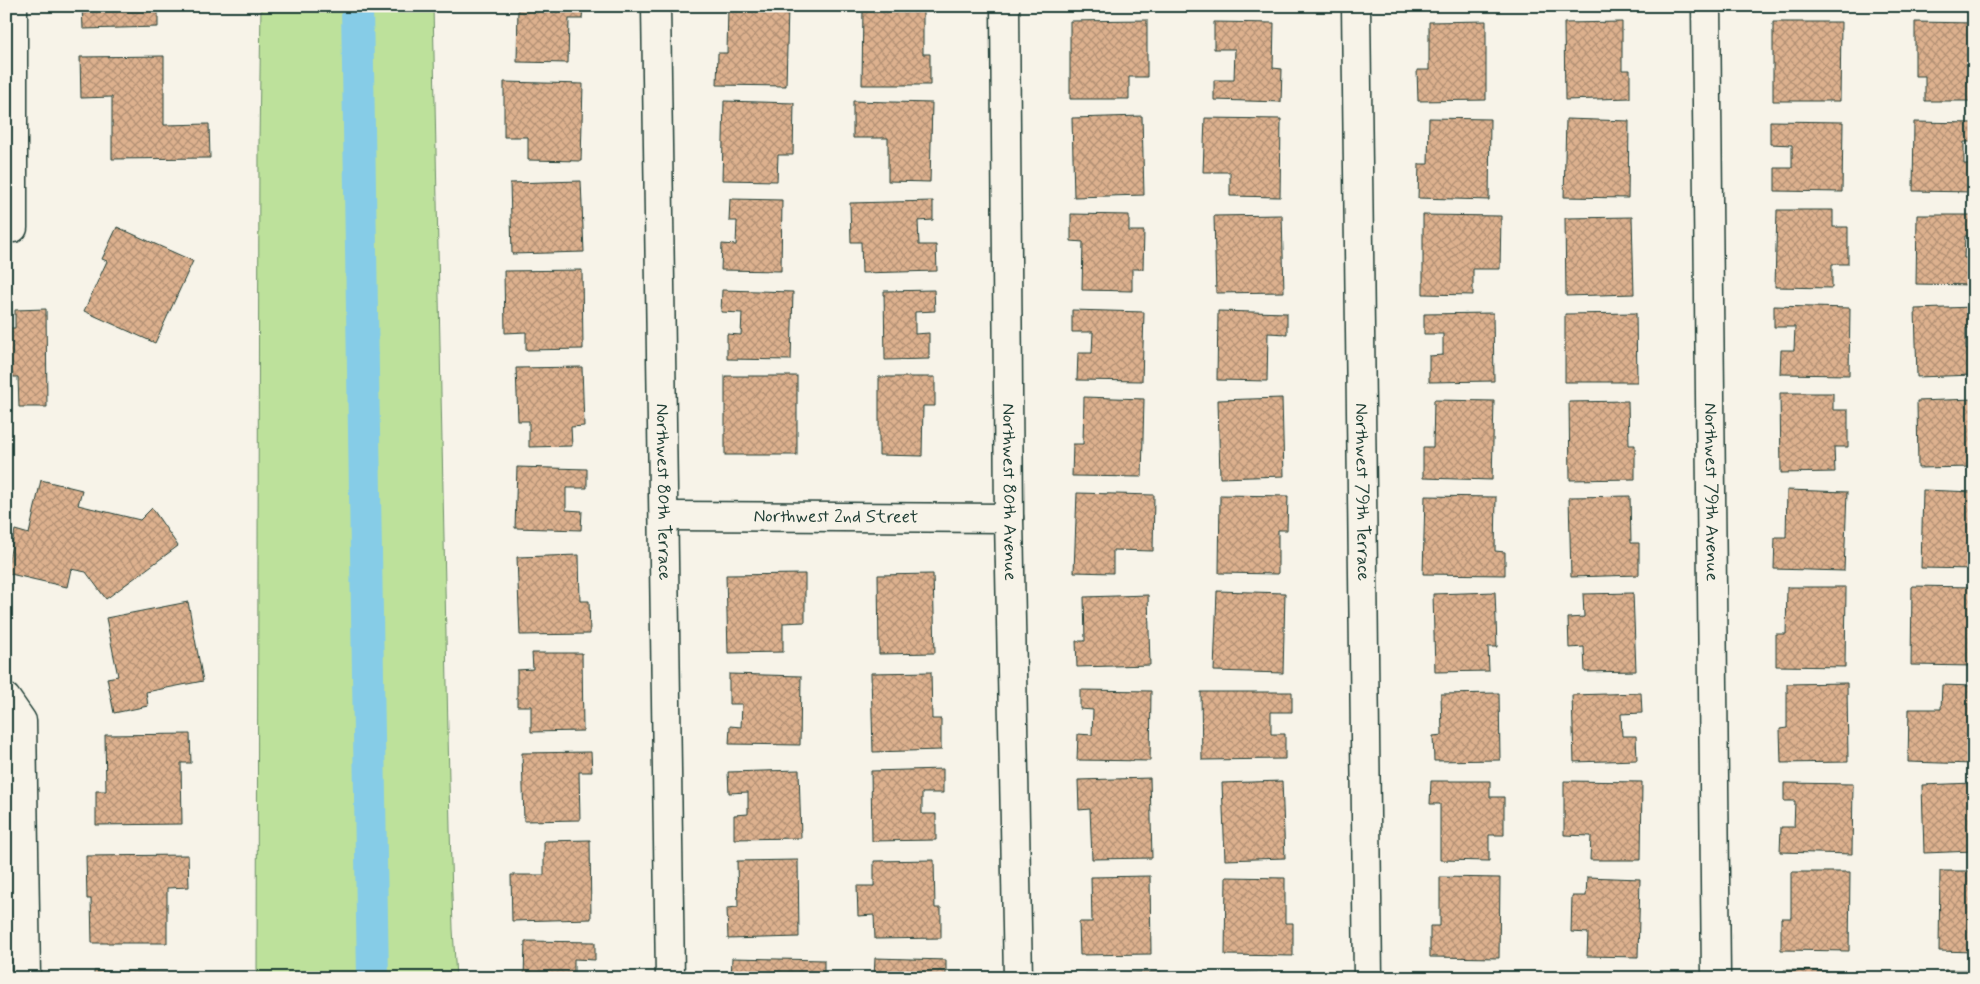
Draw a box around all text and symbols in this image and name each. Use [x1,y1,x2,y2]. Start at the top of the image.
street label: Northwest 80th Terrace [650,403,676,581]
street label: Northwest 80th Avenue [996,403,1022,581]
street label: Northwest 79th Terrace [1349,403,1375,581]
street label: Northwest 79th Avenue [1698,403,1724,582]
street label: Northwest 2nd Street [754,505,918,529]

